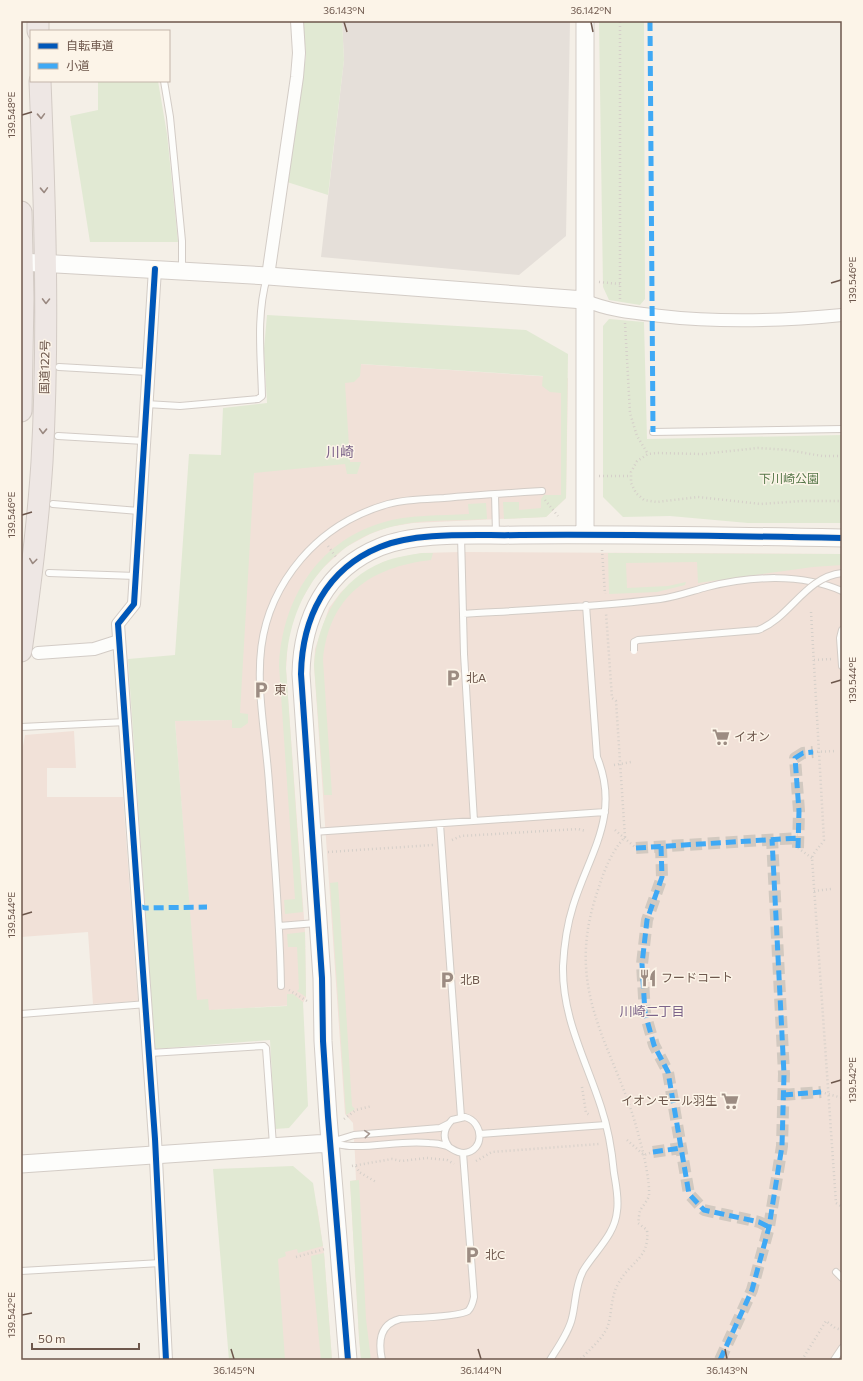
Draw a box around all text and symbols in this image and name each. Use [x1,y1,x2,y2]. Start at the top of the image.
text: 36.143°N [323,4,365,16]
text: 36.142°N [570,4,612,16]
legend [30,30,170,82]
text: 自転車道 [66,38,114,52]
text: 小道 [66,58,90,72]
text: 139.548°E [5,92,17,138]
one-way arrow [37,113,46,119]
one-way arrow [40,187,48,193]
text: 139.546°E [846,257,858,303]
one-way arrow [42,298,50,304]
street label: 国道122号 [37,340,51,394]
one-way arrow [39,428,47,434]
district label: 川崎 [326,443,354,460]
park label: 下川崎公園 [759,471,819,485]
text: 139.546°E [5,492,17,538]
one-way arrow [29,558,38,564]
text: 139.544°E [846,657,858,703]
parking icon: 北A [443,668,463,688]
place label: 北A [466,670,486,684]
parking icon: 東 [251,680,271,700]
place label: 東 [274,682,286,696]
supermarket icon: イオン [711,727,731,747]
place label: イオン [734,729,770,743]
text: 139.544°E [5,892,17,938]
restaurant icon: フードコート [638,968,658,988]
parking icon: 北B [437,970,457,990]
place label: フードコート [661,970,733,984]
place label: 北B [460,972,480,986]
district label: 川崎二丁目 [619,1003,685,1019]
text: 139.542°E [846,1057,858,1103]
supermarket icon: イオンモール羽生 [720,1091,740,1111]
place label: イオンモール羽生 [621,1093,717,1107]
one-way arrow [364,1130,370,1139]
parking icon: 北C [462,1245,482,1265]
place label: 北C [485,1247,505,1261]
text: 139.542°E [5,1292,17,1338]
scale bar [32,1325,139,1351]
text: 50 m [38,1331,66,1345]
text: 36.145°N [213,1364,255,1376]
text: 36.144°N [460,1364,502,1376]
text: 36.143°N [706,1364,748,1376]

